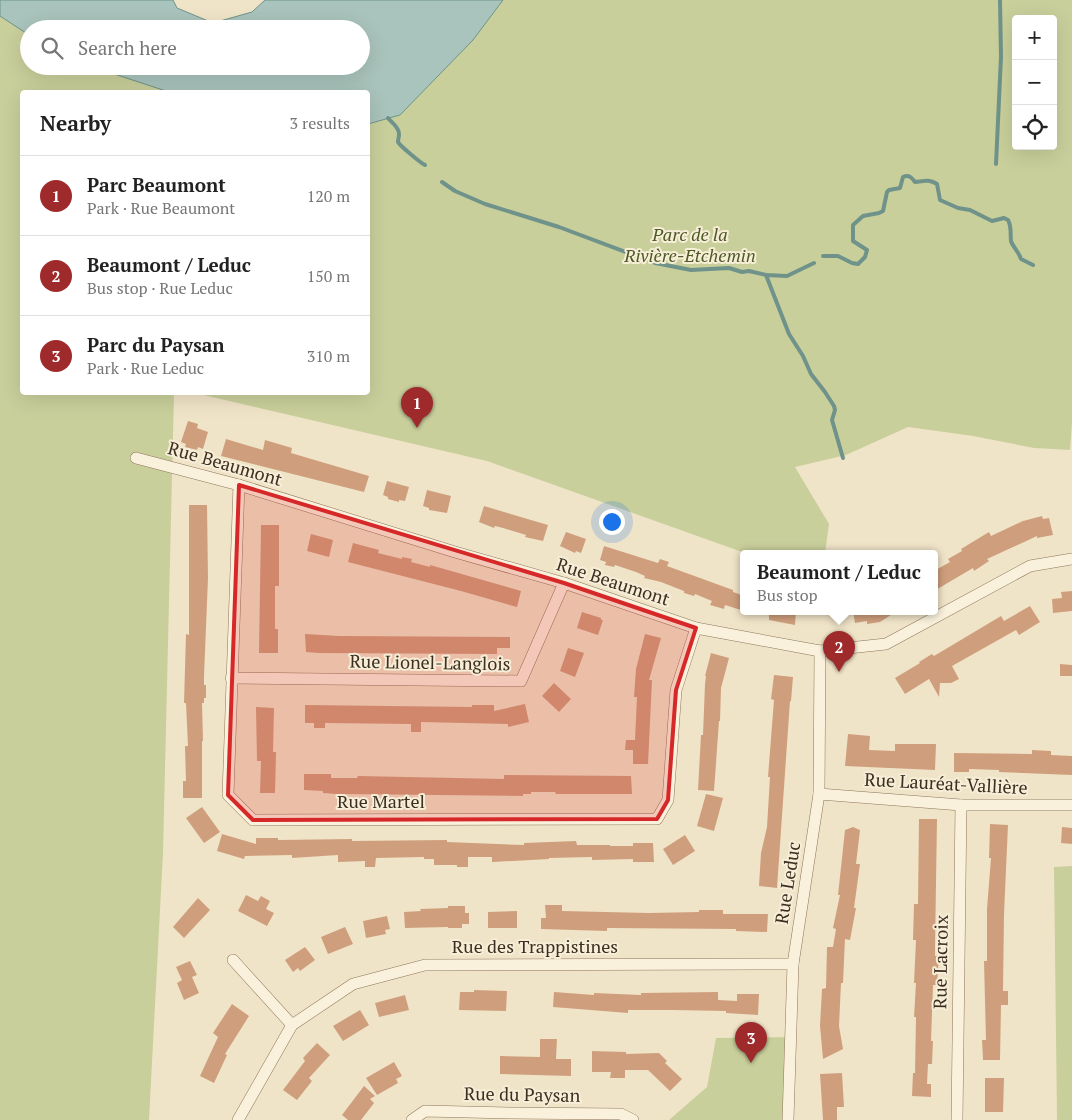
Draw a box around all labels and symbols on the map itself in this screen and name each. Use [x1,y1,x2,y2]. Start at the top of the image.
park label: Parc de la Rivière-Etchemin [623,222,756,267]
pin: 1 [401,387,433,428]
street label: Rue Beaumont [165,435,285,491]
your location [599,509,625,535]
street label: Rue Beaumont [554,551,673,611]
pin: 2 [823,631,855,672]
street label: Rue Lionel-Langlois [349,649,511,675]
street label: Rue Lauréat-Vallière [864,767,1028,799]
street label: Rue Martel [337,789,425,813]
street label: Rue Leduc [769,840,805,926]
street label: Rue Lacroix [927,914,953,1009]
street label: Rue des Trappistines [452,934,618,958]
pin: 3 [735,1022,767,1063]
street label: Rue du Paysan [464,1081,581,1107]

